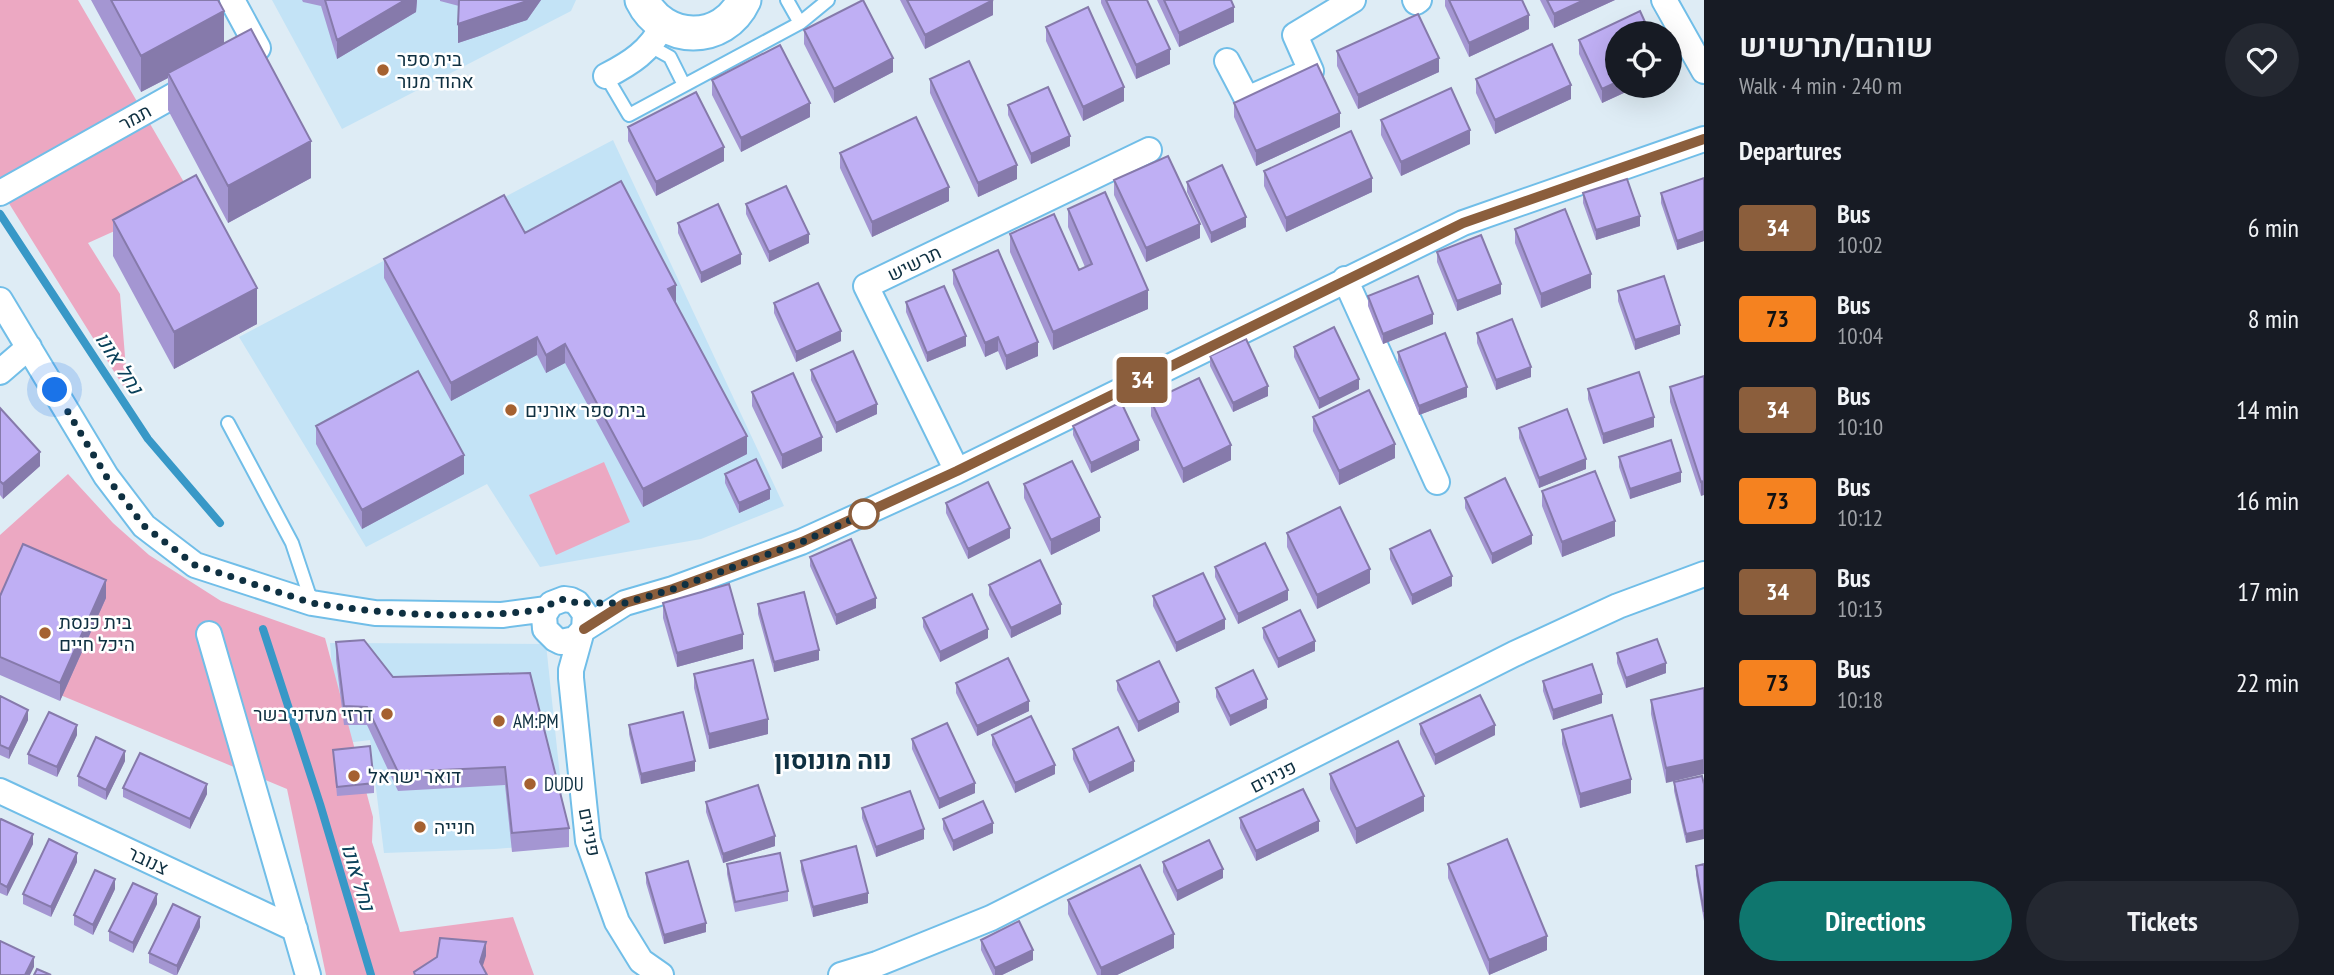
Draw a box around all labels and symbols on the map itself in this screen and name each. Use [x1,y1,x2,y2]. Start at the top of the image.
place label: בית ספר אהוד מנור [397,47,474,93]
marker: בית ספר אהוד מנור [375,62,391,78]
street label: תמר [115,98,155,136]
street label: תרשיש [883,240,945,286]
water label: נחל אונו [89,326,150,400]
line badge: 34 [1110,357,1174,403]
your location [37,372,72,407]
place label: בית ספר אורנים [525,398,646,422]
marker: בית ספר אורנים [503,402,519,418]
unlabelled marker [849,499,879,529]
place label: בית כנסת היכל חיים [59,610,135,656]
marker: בית כנסת היכל חיים [37,625,53,641]
place label: דרזי מעדני בשר [253,702,373,726]
marker: דרזי מעדני בשר [379,706,395,722]
place label: AM:PM [513,709,559,733]
marker: AM:PM [491,713,507,729]
district label: נוה מונוסון [774,743,892,776]
street label: פנינים [1246,754,1300,798]
place label: דואר ישראל [368,764,461,788]
marker: דואר ישראל [346,768,362,784]
place label: DUDU [544,772,584,796]
marker: DUDU [522,776,538,792]
street label: פנינים [574,806,606,858]
place label: חנייה [434,815,475,839]
marker: חנייה [412,819,428,835]
street label: צנובר [124,840,172,880]
water label: נחל אונו [335,840,382,915]

